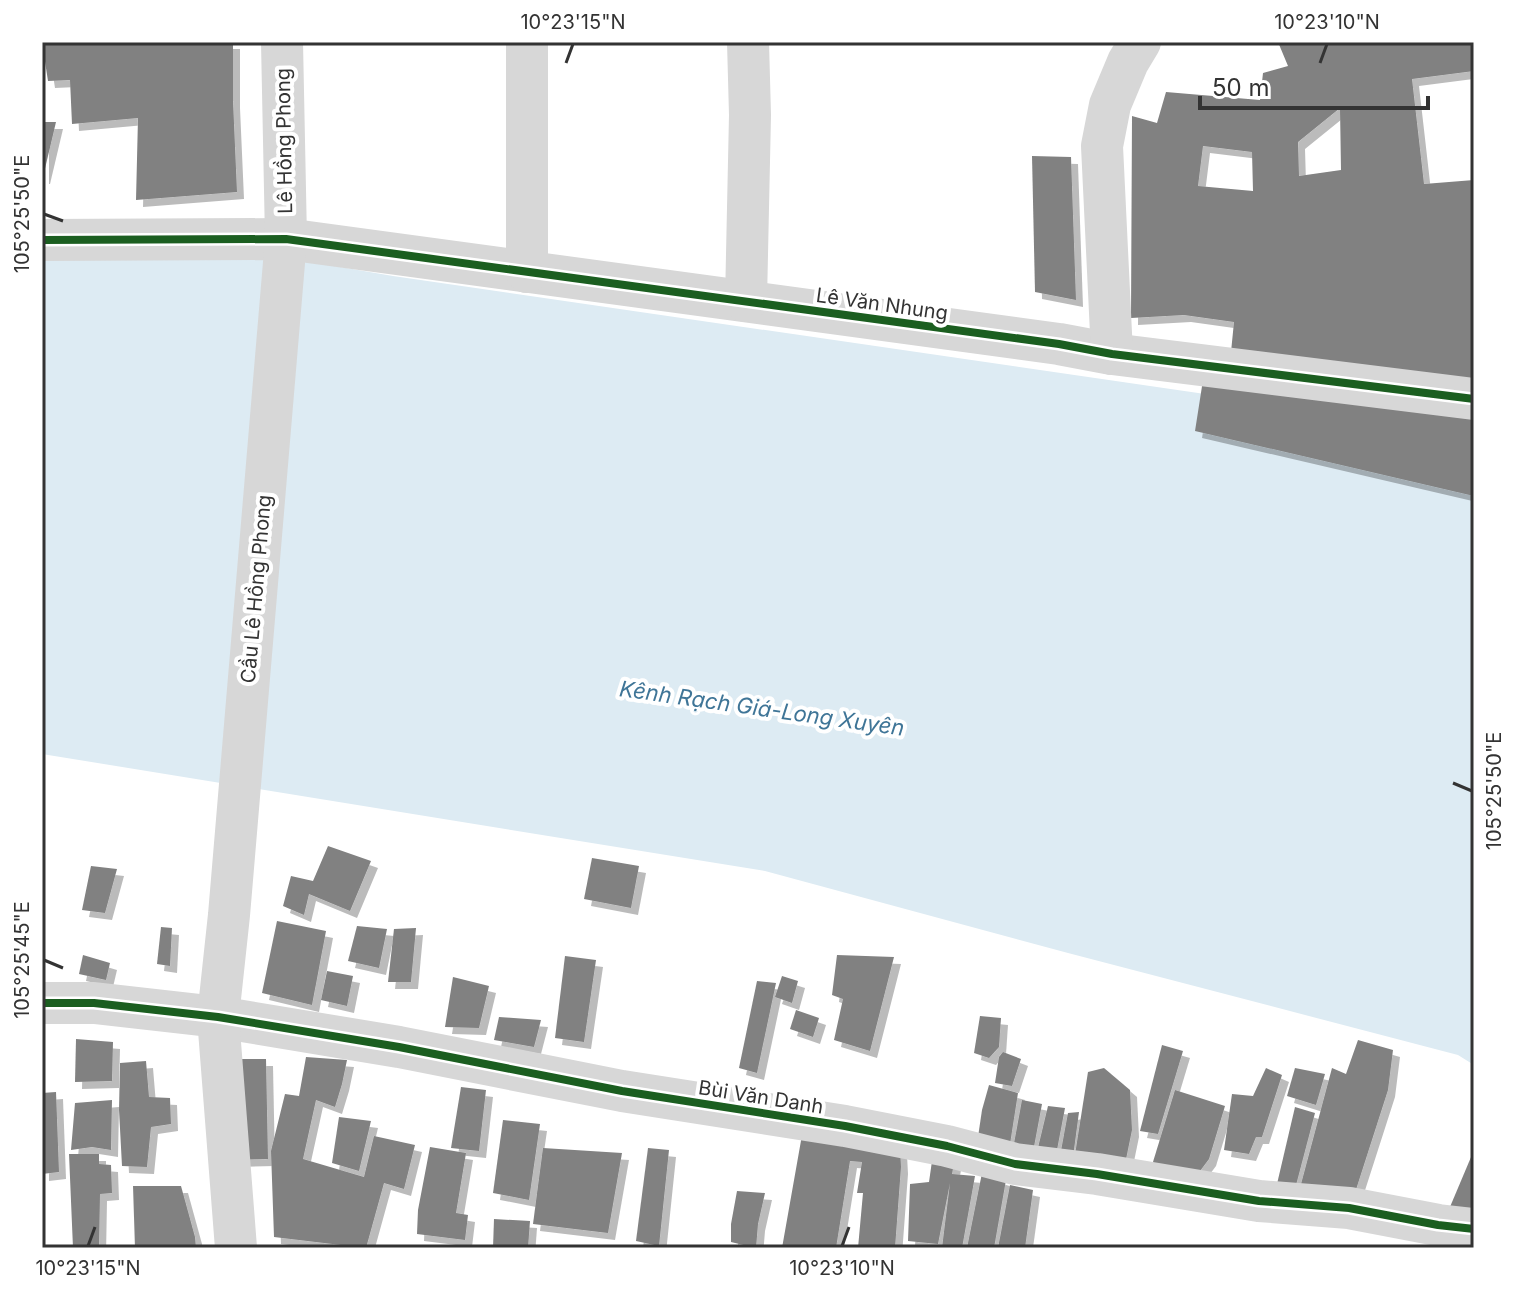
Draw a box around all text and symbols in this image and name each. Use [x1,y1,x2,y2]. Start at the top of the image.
text: 10°23'15"N [520,10,626,34]
text: 10°23'10"N [1274,10,1380,34]
scale bar [1200,60,1428,110]
street label: Lê Hồng Phong [271,68,297,214]
text: 50 m [1212,73,1270,102]
text: 105°25'50"E [10,155,34,273]
street label: Lê Văn Nhung [815,283,949,325]
street label: Cầu Lê Hồng Phong [236,494,276,684]
water label: Kênh Rạch Giá-Long Xuyên [618,675,906,741]
text: 105°25'50"E [1482,732,1506,850]
text: 105°25'45"E [10,901,34,1019]
street label: Bùi Văn Danh [697,1075,825,1119]
text: 10°23'15"N [35,1256,141,1280]
text: 10°23'10"N [789,1256,895,1280]

